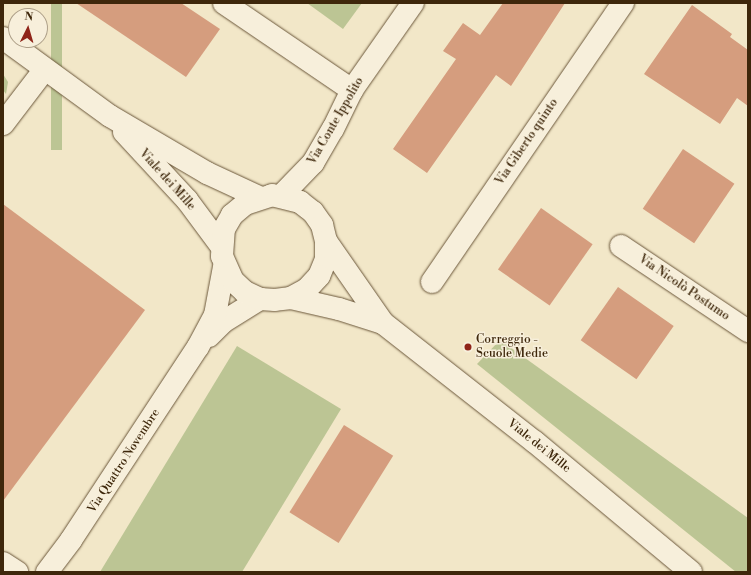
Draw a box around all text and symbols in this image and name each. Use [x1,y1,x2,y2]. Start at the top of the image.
north arrow [8,8,48,48]
text: N [24,10,34,24]
street label: Via Conte Ippolito [305,75,367,167]
street label: Via Giberto quinto [493,96,561,188]
street label: Viale dei Mille [136,147,198,213]
street label: Via Nicolò Postumo [636,252,732,324]
place label: Correggio - Scuole Medie [476,333,548,361]
marker: Correggio - Scuole Medie [463,342,473,352]
street label: Via Quattro Novembre [85,406,163,516]
street label: Viale dei Mille [505,416,573,476]

